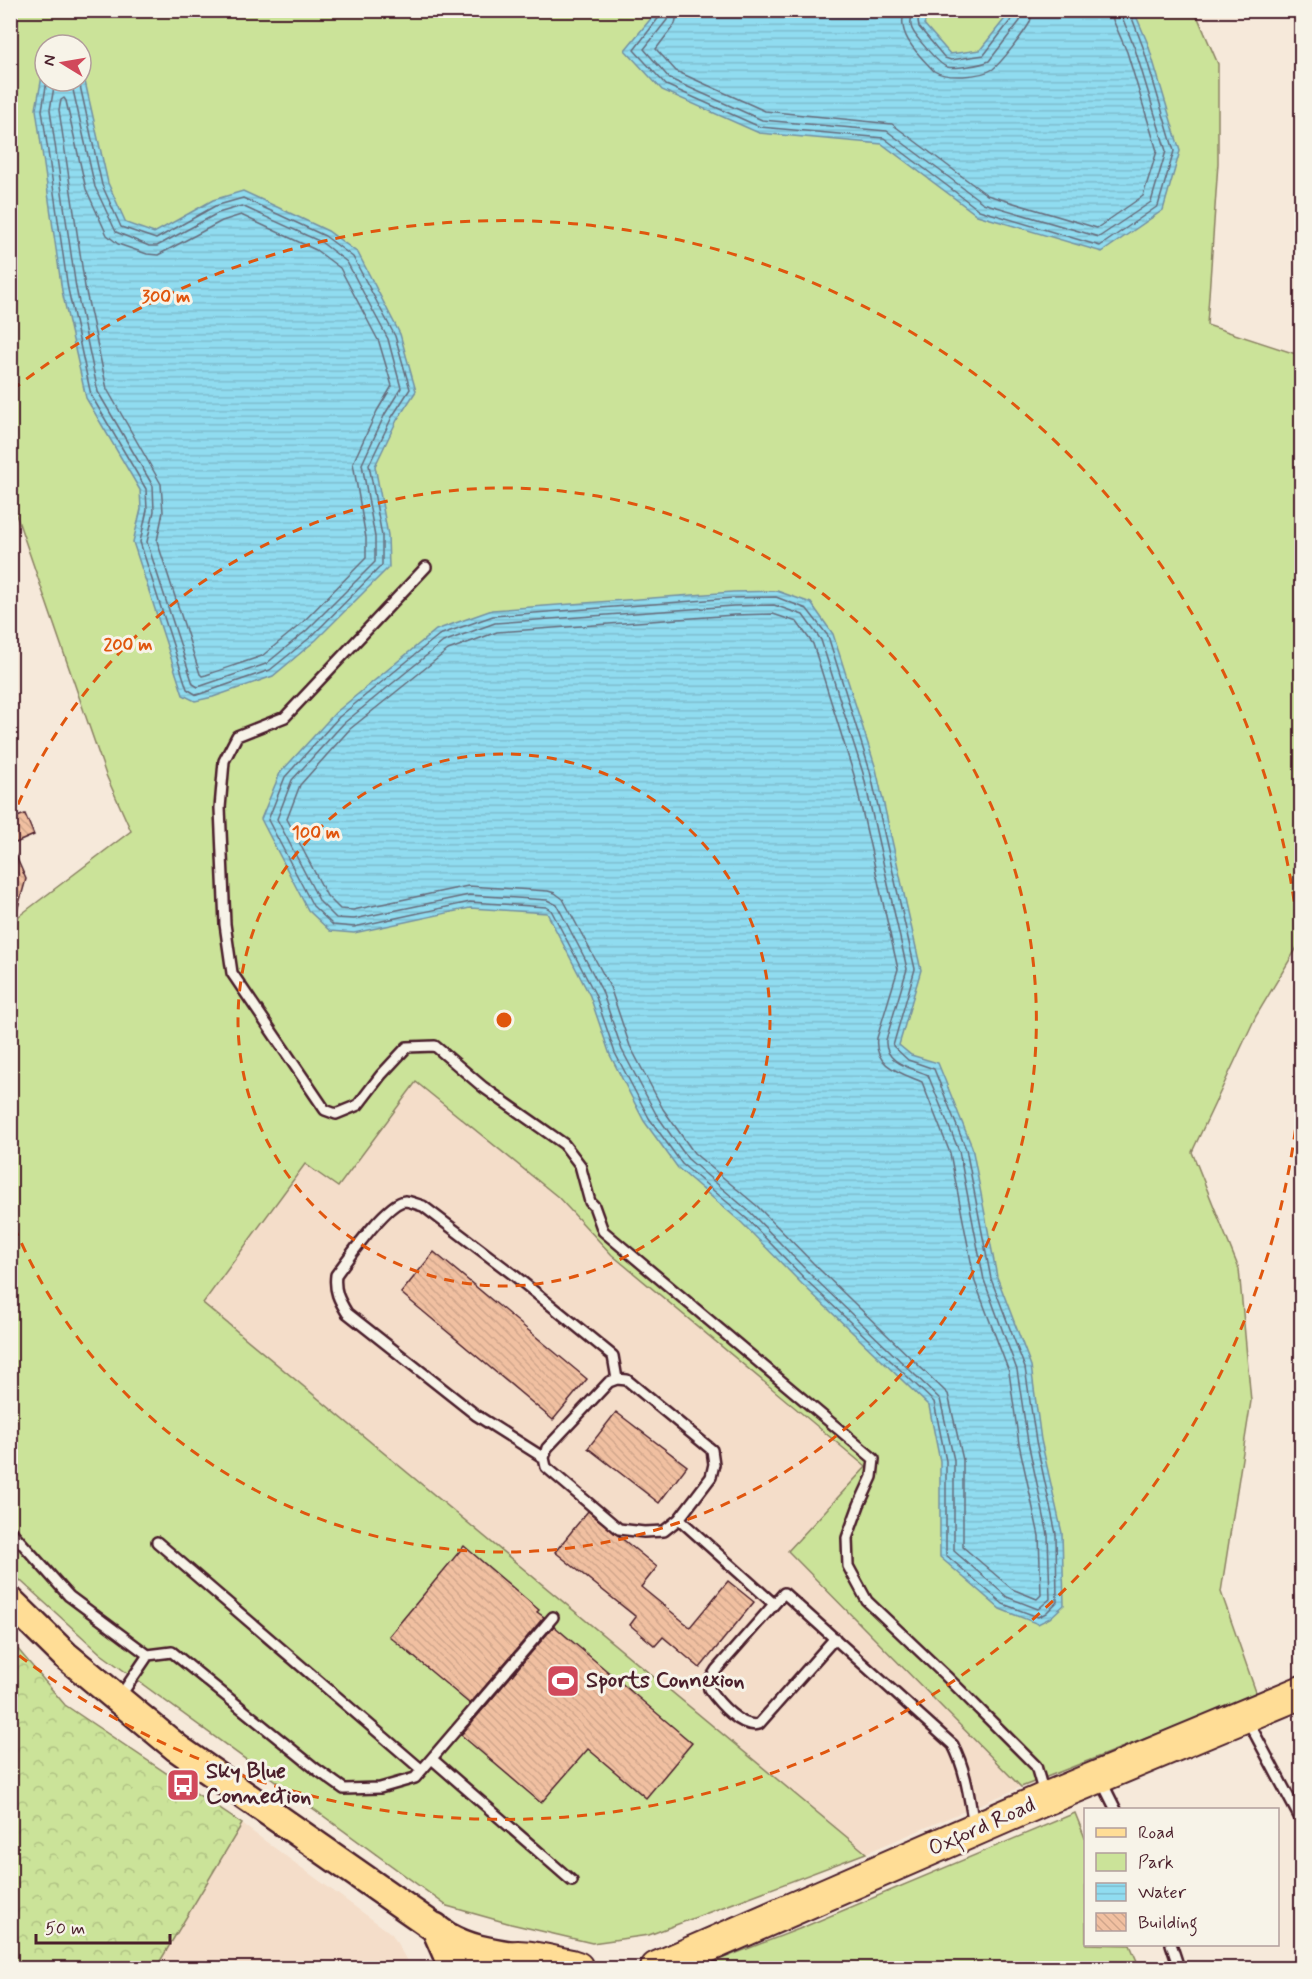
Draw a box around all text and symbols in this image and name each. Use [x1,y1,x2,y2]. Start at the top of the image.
north arrow [33,33,93,93]
text: N [38,53,61,68]
text: 300 m [142,285,190,309]
text: 200 m [103,633,153,657]
text: 100 m [292,821,340,845]
centre of rings [494,1010,514,1030]
sports icon: Sports Connexion [545,1663,581,1699]
place label: Sports Connexion [586,1667,745,1695]
place label: Sky Blue Connection [206,1758,311,1811]
bus stop icon: Sky Blue Connection [165,1767,201,1803]
street label: Oxford Road [924,1791,1041,1865]
legend [1084,1808,1279,1946]
text: Road [1138,1821,1174,1845]
text: Park [1138,1851,1174,1875]
text: Water [1138,1881,1187,1905]
scale bar [36,1907,170,1945]
text: Building [1138,1911,1198,1937]
text: 50 m [45,1917,85,1941]

